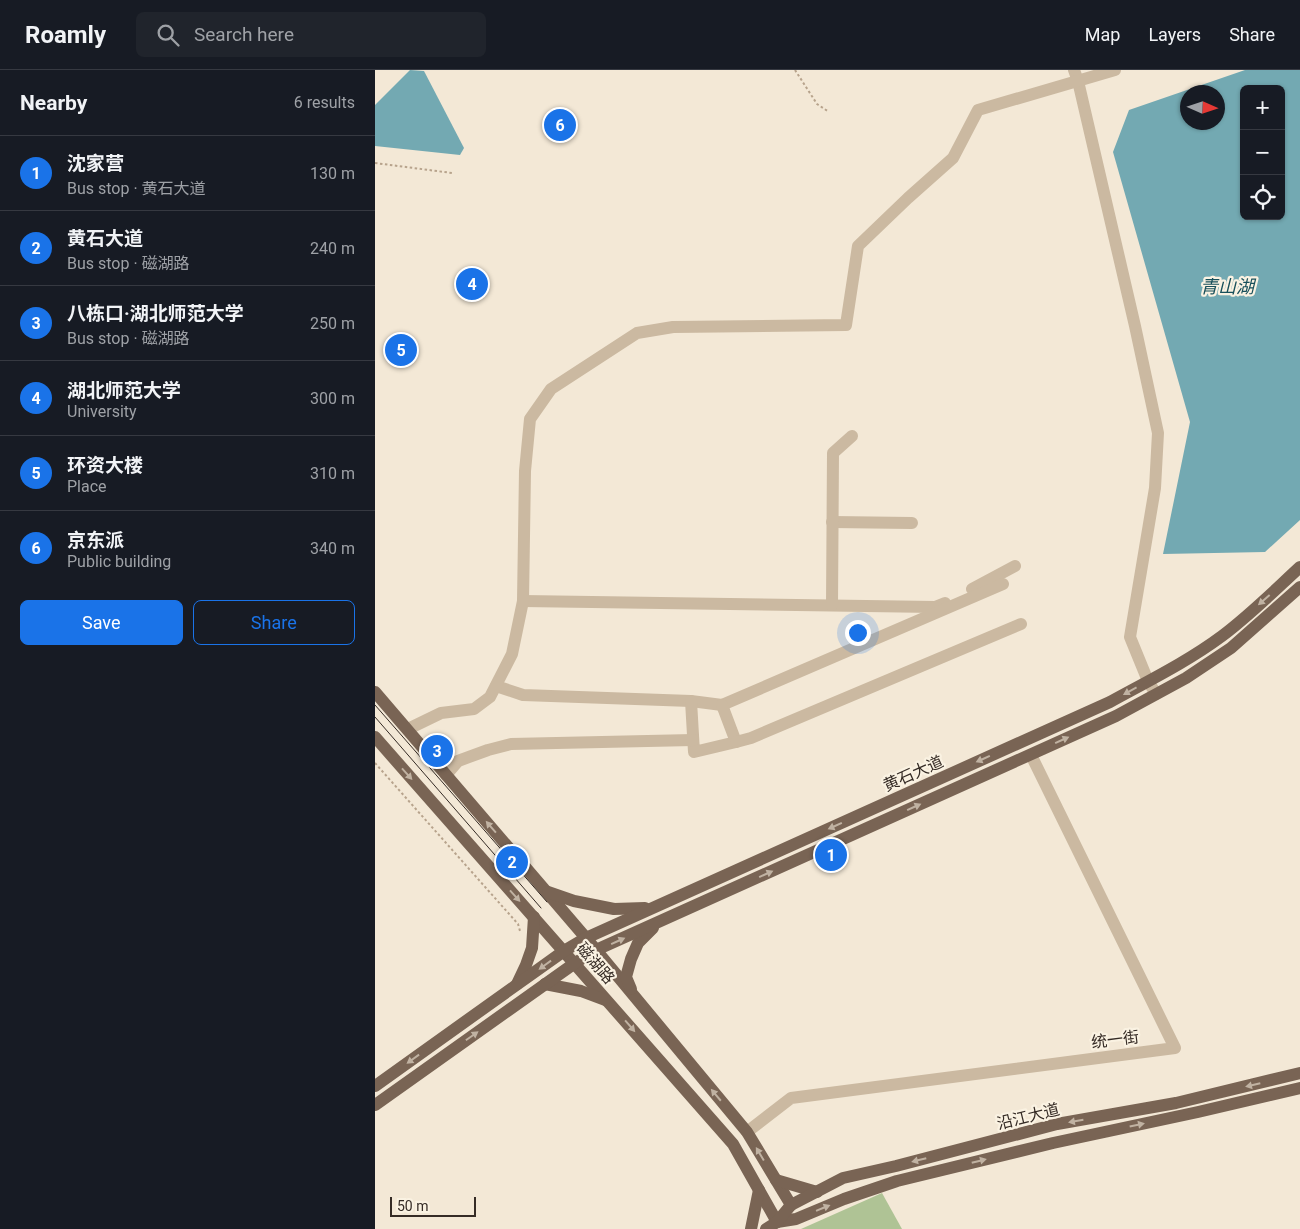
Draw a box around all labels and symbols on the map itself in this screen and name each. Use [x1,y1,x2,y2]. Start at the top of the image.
north arrow [1180,85,1225,130]
pin: 6 [544,106,576,144]
pin: 4 [456,265,488,303]
water label: 青山湖 [1200,276,1257,297]
pin: 5 [385,331,417,369]
one-way arrow [1258,594,1271,605]
your location [845,620,871,646]
one-way arrow [1123,687,1138,695]
pin: 3 [421,732,453,770]
one-way arrow [1055,736,1069,744]
street label: 黄石大道 [880,752,946,795]
one-way arrow [976,756,990,764]
one-way arrow [402,767,413,780]
one-way arrow [907,803,921,811]
one-way arrow [486,821,497,833]
one-way arrow [828,822,842,830]
pin: 1 [815,836,847,874]
pin: 2 [496,843,528,881]
one-way arrow [759,870,773,878]
one-way arrow [509,889,521,901]
one-way arrow [611,936,625,944]
street label: 磁湖路 [573,939,619,988]
one-way arrow [538,960,552,970]
one-way arrow [624,1020,636,1032]
street label: 统一街 [1090,1027,1140,1052]
one-way arrow [465,1031,479,1041]
one-way arrow [406,1054,420,1064]
one-way arrow [1245,1081,1260,1089]
one-way arrow [710,1089,721,1102]
street label: 沿江大道 [995,1100,1061,1133]
one-way arrow [1069,1117,1084,1125]
one-way arrow [1130,1121,1145,1129]
one-way arrow [755,1147,764,1160]
one-way arrow [911,1156,926,1164]
one-way arrow [971,1157,986,1165]
scale bar [390,1194,476,1217]
one-way arrow [816,1203,830,1211]

